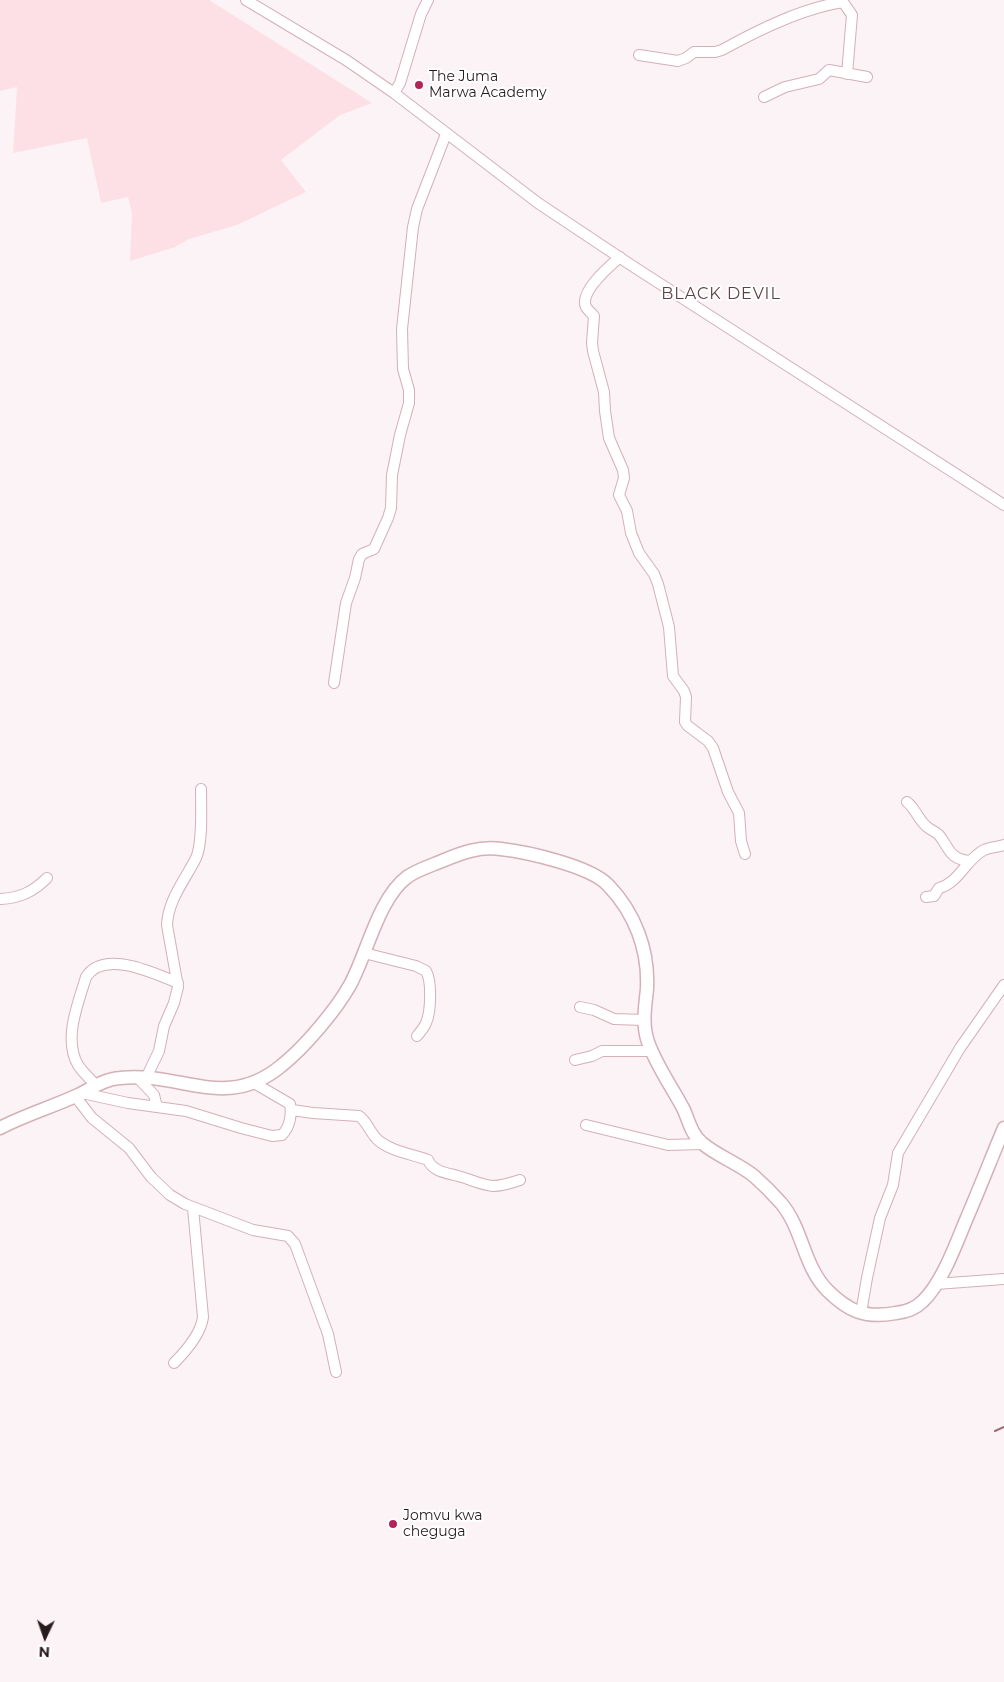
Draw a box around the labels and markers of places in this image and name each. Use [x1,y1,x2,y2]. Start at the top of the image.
place label: The Juma Marwa Academy [429,69,547,102]
marker: The Juma Marwa Academy [413,79,425,91]
place label: Jomvu kwa cheguga [403,1508,482,1540]
marker: Jomvu kwa cheguga [387,1518,399,1530]

